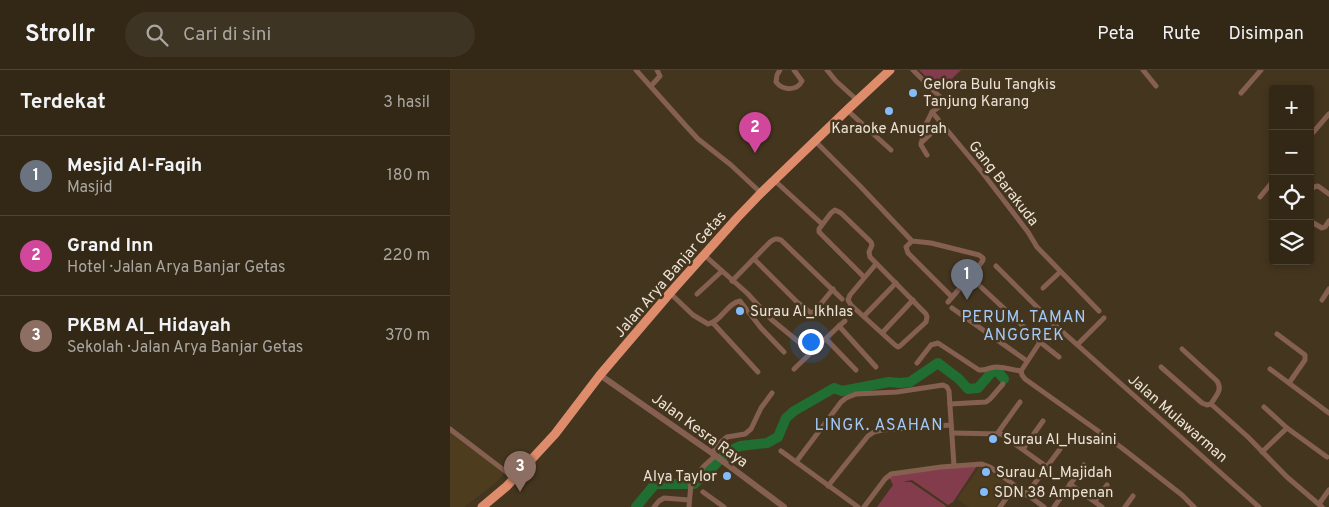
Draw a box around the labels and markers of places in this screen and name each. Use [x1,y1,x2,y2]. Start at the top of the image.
place label: Gelora Bulu Tangkis Tanjung Karang [923,76,1056,112]
marker: Gelora Bulu Tangkis Tanjung Karang [907,87,919,99]
marker: Karaoke Anugrah [883,105,895,117]
pin: 2 [739,112,771,153]
place label: Karaoke Anugrah [831,120,947,139]
pin: 1 [951,259,983,300]
place label: Surau Al_Ikhlas [750,303,853,322]
marker: Surau Al_Ikhlas [734,305,746,317]
place label: Surau Al_Husaini [1003,431,1117,450]
marker: Surau Al_Husaini [987,433,999,445]
pin: 3 [504,451,536,492]
place label: Surau Al_Majidah [996,464,1112,483]
marker: Surau Al_Majidah [980,466,992,478]
place label: Alya Taylor [643,468,717,487]
marker: Alya Taylor [721,470,733,482]
place label: SDN 38 Ampenan [994,484,1113,503]
marker: SDN 38 Ampenan [978,486,990,498]

